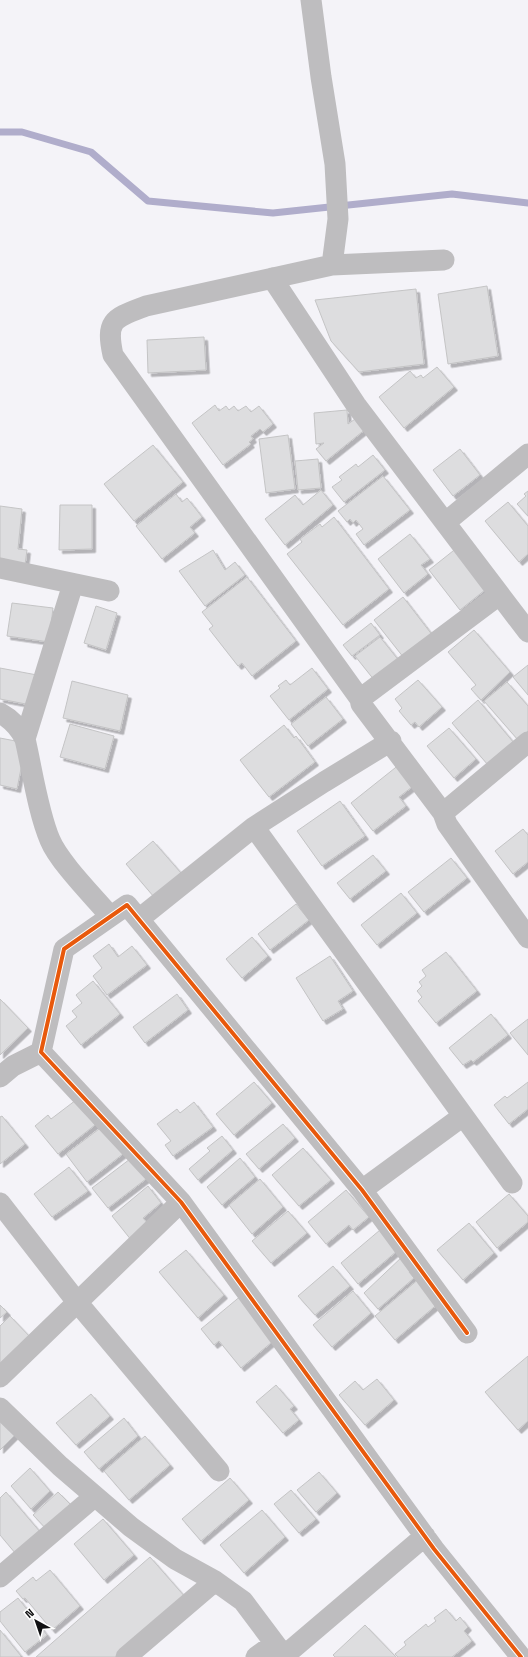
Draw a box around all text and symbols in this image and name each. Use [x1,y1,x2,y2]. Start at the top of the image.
north arrow [16,1601,56,1641]
text: N [22,1606,37,1621]

